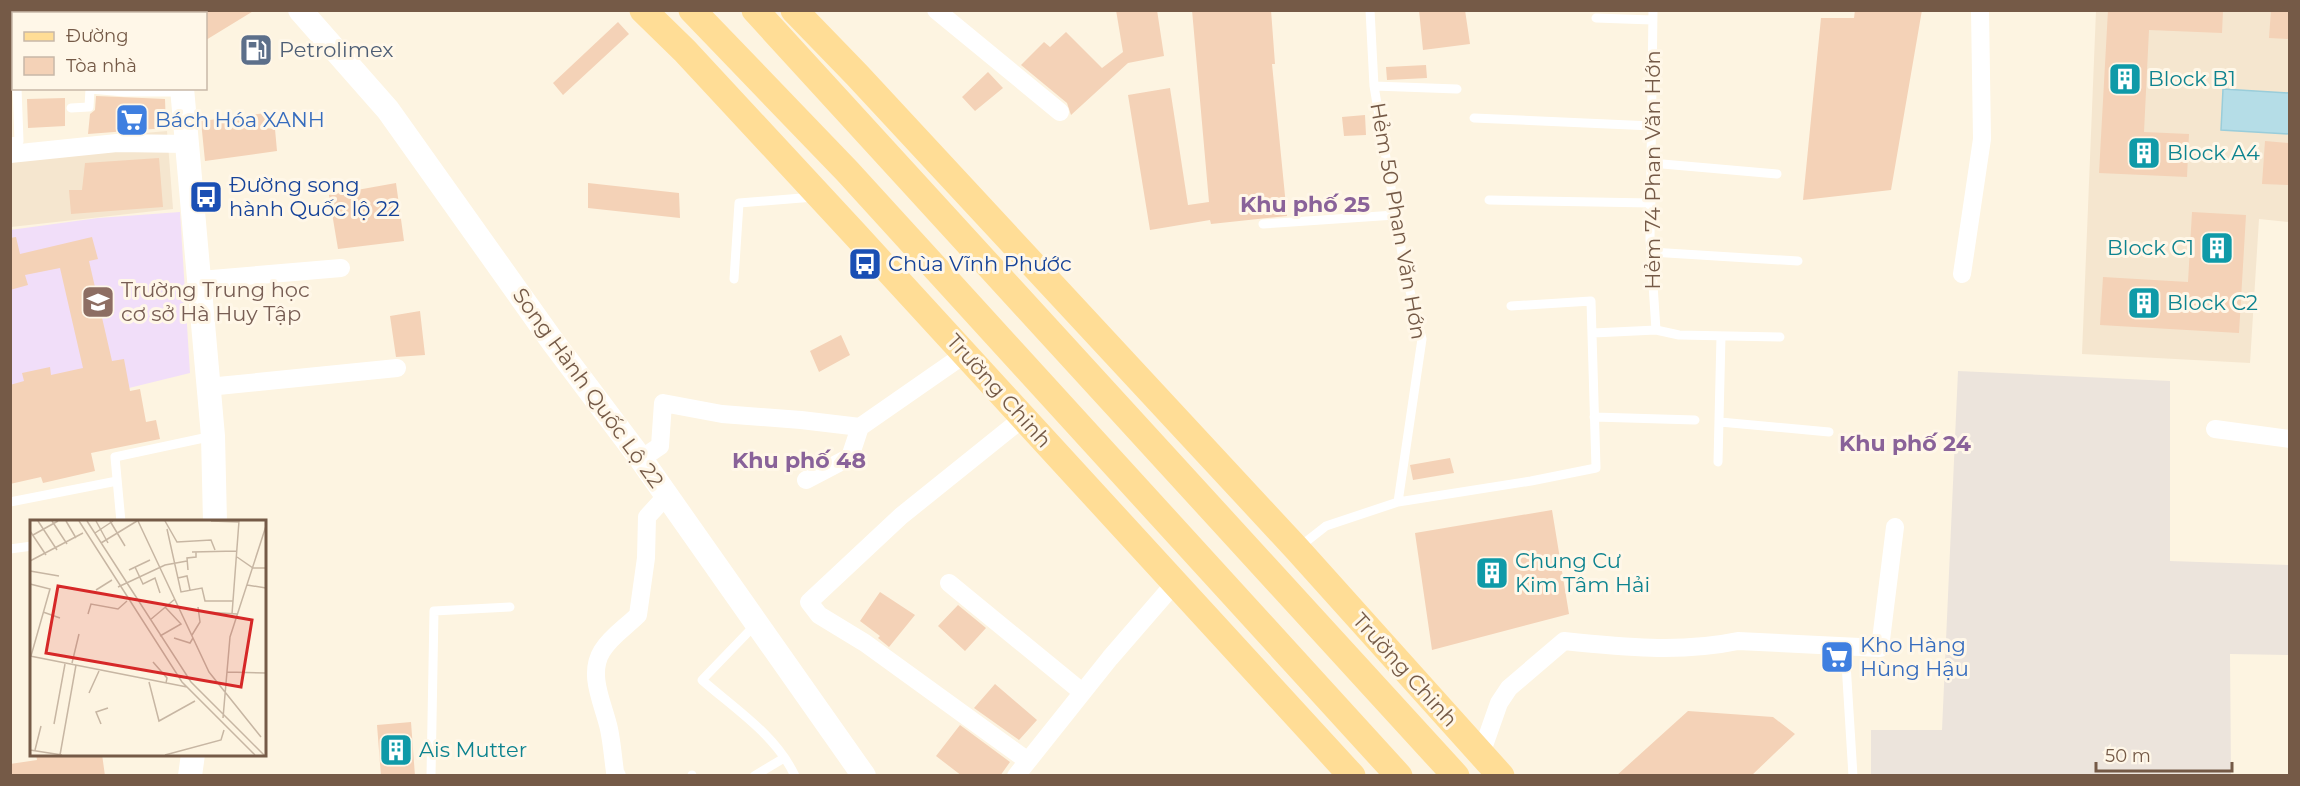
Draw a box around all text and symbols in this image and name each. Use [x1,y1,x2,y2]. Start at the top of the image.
legend [12,12,207,90]
text: Đường [66,25,129,47]
fuel station icon: Petrolimex [238,32,274,68]
place label: Petrolimex [279,37,394,62]
street label: Hẻm 74 Phan Văn Hớn [1640,50,1665,290]
text: Tòa nhà [66,55,137,77]
building icon: Block B1 [2107,61,2143,97]
place label: Block B1 [2148,66,2236,91]
street label: Hẻm 50 Phan Văn Hớn [1365,100,1432,341]
supermarket icon: Bách Hóa XANH [114,102,150,138]
place label: Bách Hóa XANH [155,107,325,132]
building icon: Block A4 [2126,135,2162,171]
place label: Block A4 [2167,140,2260,165]
place label: Đường song hành Quốc lộ 22 [229,172,400,221]
bus stop icon: Đường song hành Quốc lộ 22 [188,179,224,215]
district label: Khu phố 25 [1240,191,1370,218]
building icon: Block C1 [2199,230,2235,266]
place label: Block C1 [2107,235,2194,260]
bus stop icon: Chùa Vĩnh Phước [847,246,883,282]
place label: Chùa Vĩnh Phước [888,251,1072,276]
place label: Trường Trung học cơ sở Hà Huy Tập [121,277,310,326]
street label: Song Hành Quốc Lộ 22 [508,283,669,492]
school or university icon: Trường Trung học cơ sở Hà Huy Tập [80,284,116,320]
building icon: Block C2 [2126,285,2162,321]
place label: Block C2 [2167,290,2258,315]
street label: Trường Chinh [942,329,1057,453]
district label: Khu phố 24 [1839,430,1971,457]
district label: Khu phố 48 [732,447,866,474]
inset map [30,520,266,756]
place label: Chung Cư Kim Tâm Hải [1515,548,1650,597]
building icon: Chung Cư Kim Tâm Hải [1474,555,1510,591]
street label: Trường Chinh [1348,608,1463,732]
place label: Kho Hàng Hùng Hậu [1860,632,1969,681]
supermarket icon: Kho Hàng Hùng Hậu [1819,639,1855,675]
building icon: Ais Mutter [378,732,414,768]
scale bar [2096,735,2232,773]
place label: Ais Mutter [419,737,527,762]
text: 50 m [2105,745,2151,767]

